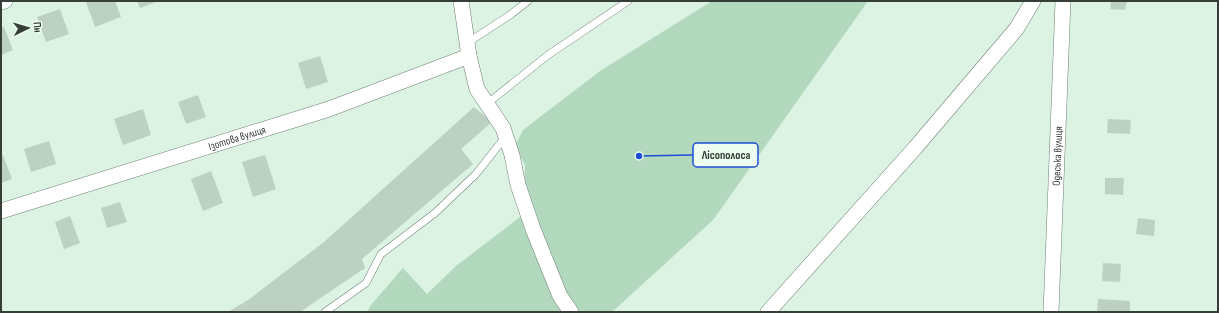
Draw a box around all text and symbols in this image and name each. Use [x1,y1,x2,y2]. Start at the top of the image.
north arrow [8,8,48,48]
text: Пн [31,21,44,33]
street label: Ізотова вулиця [207,123,267,153]
street label: Одеська вулиця [1050,126,1065,186]
callout: Лісополоса [693,143,758,167]
text: Лісополоса [701,148,750,163]

